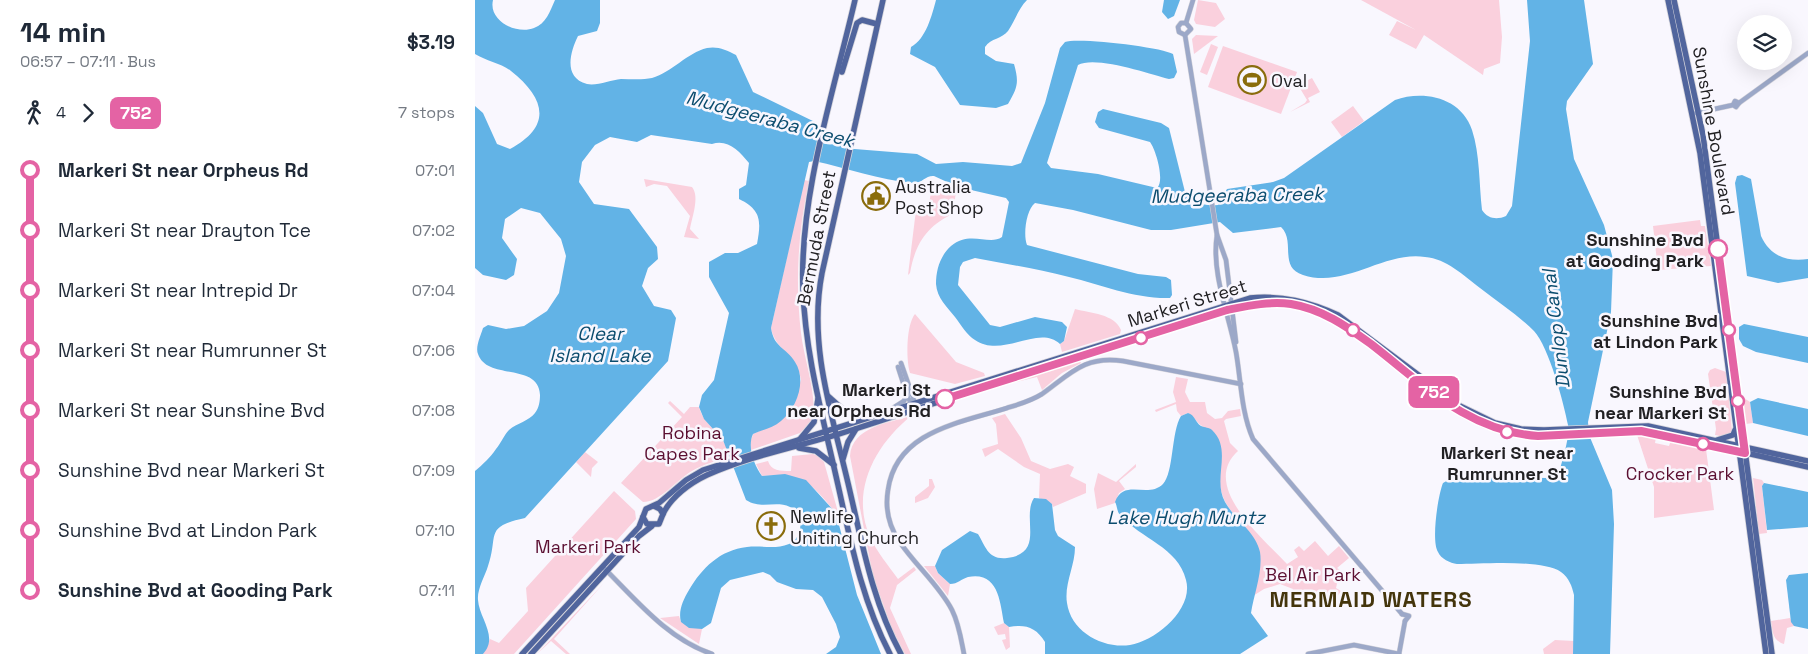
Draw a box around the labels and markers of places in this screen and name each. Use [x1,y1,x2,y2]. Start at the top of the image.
sports icon: Oval [1237,65,1267,95]
place label: Oval [1271,69,1307,92]
place label: Australia Post Shop [895,175,984,219]
public building icon: Australia Post Shop [861,181,891,211]
place label: Sunshine Bvd at Gooding Park [1566,228,1704,272]
marker: Sunshine Bvd at Gooding Park [1708,239,1728,259]
place label: Sunshine Bvd at Lindon Park [1593,309,1718,353]
unlabelled marker [1346,323,1360,337]
marker: Sunshine Bvd at Lindon Park [1722,323,1736,337]
unlabelled marker [1134,331,1148,345]
place label: Markeri St near Orpheus Rd [787,378,931,422]
place label: Sunshine Bvd near Markeri St [1594,380,1727,424]
marker: Markeri St near Orpheus Rd [935,389,955,409]
marker: Sunshine Bvd near Markeri St [1731,394,1745,408]
marker: Markeri St near Rumrunner St [1500,425,1514,439]
unlabelled marker [1696,437,1710,451]
place label: Markeri St near Rumrunner St [1441,441,1573,485]
place label: Newlife Uniting Church [790,505,919,549]
church icon: Newlife Uniting Church [756,511,786,541]

